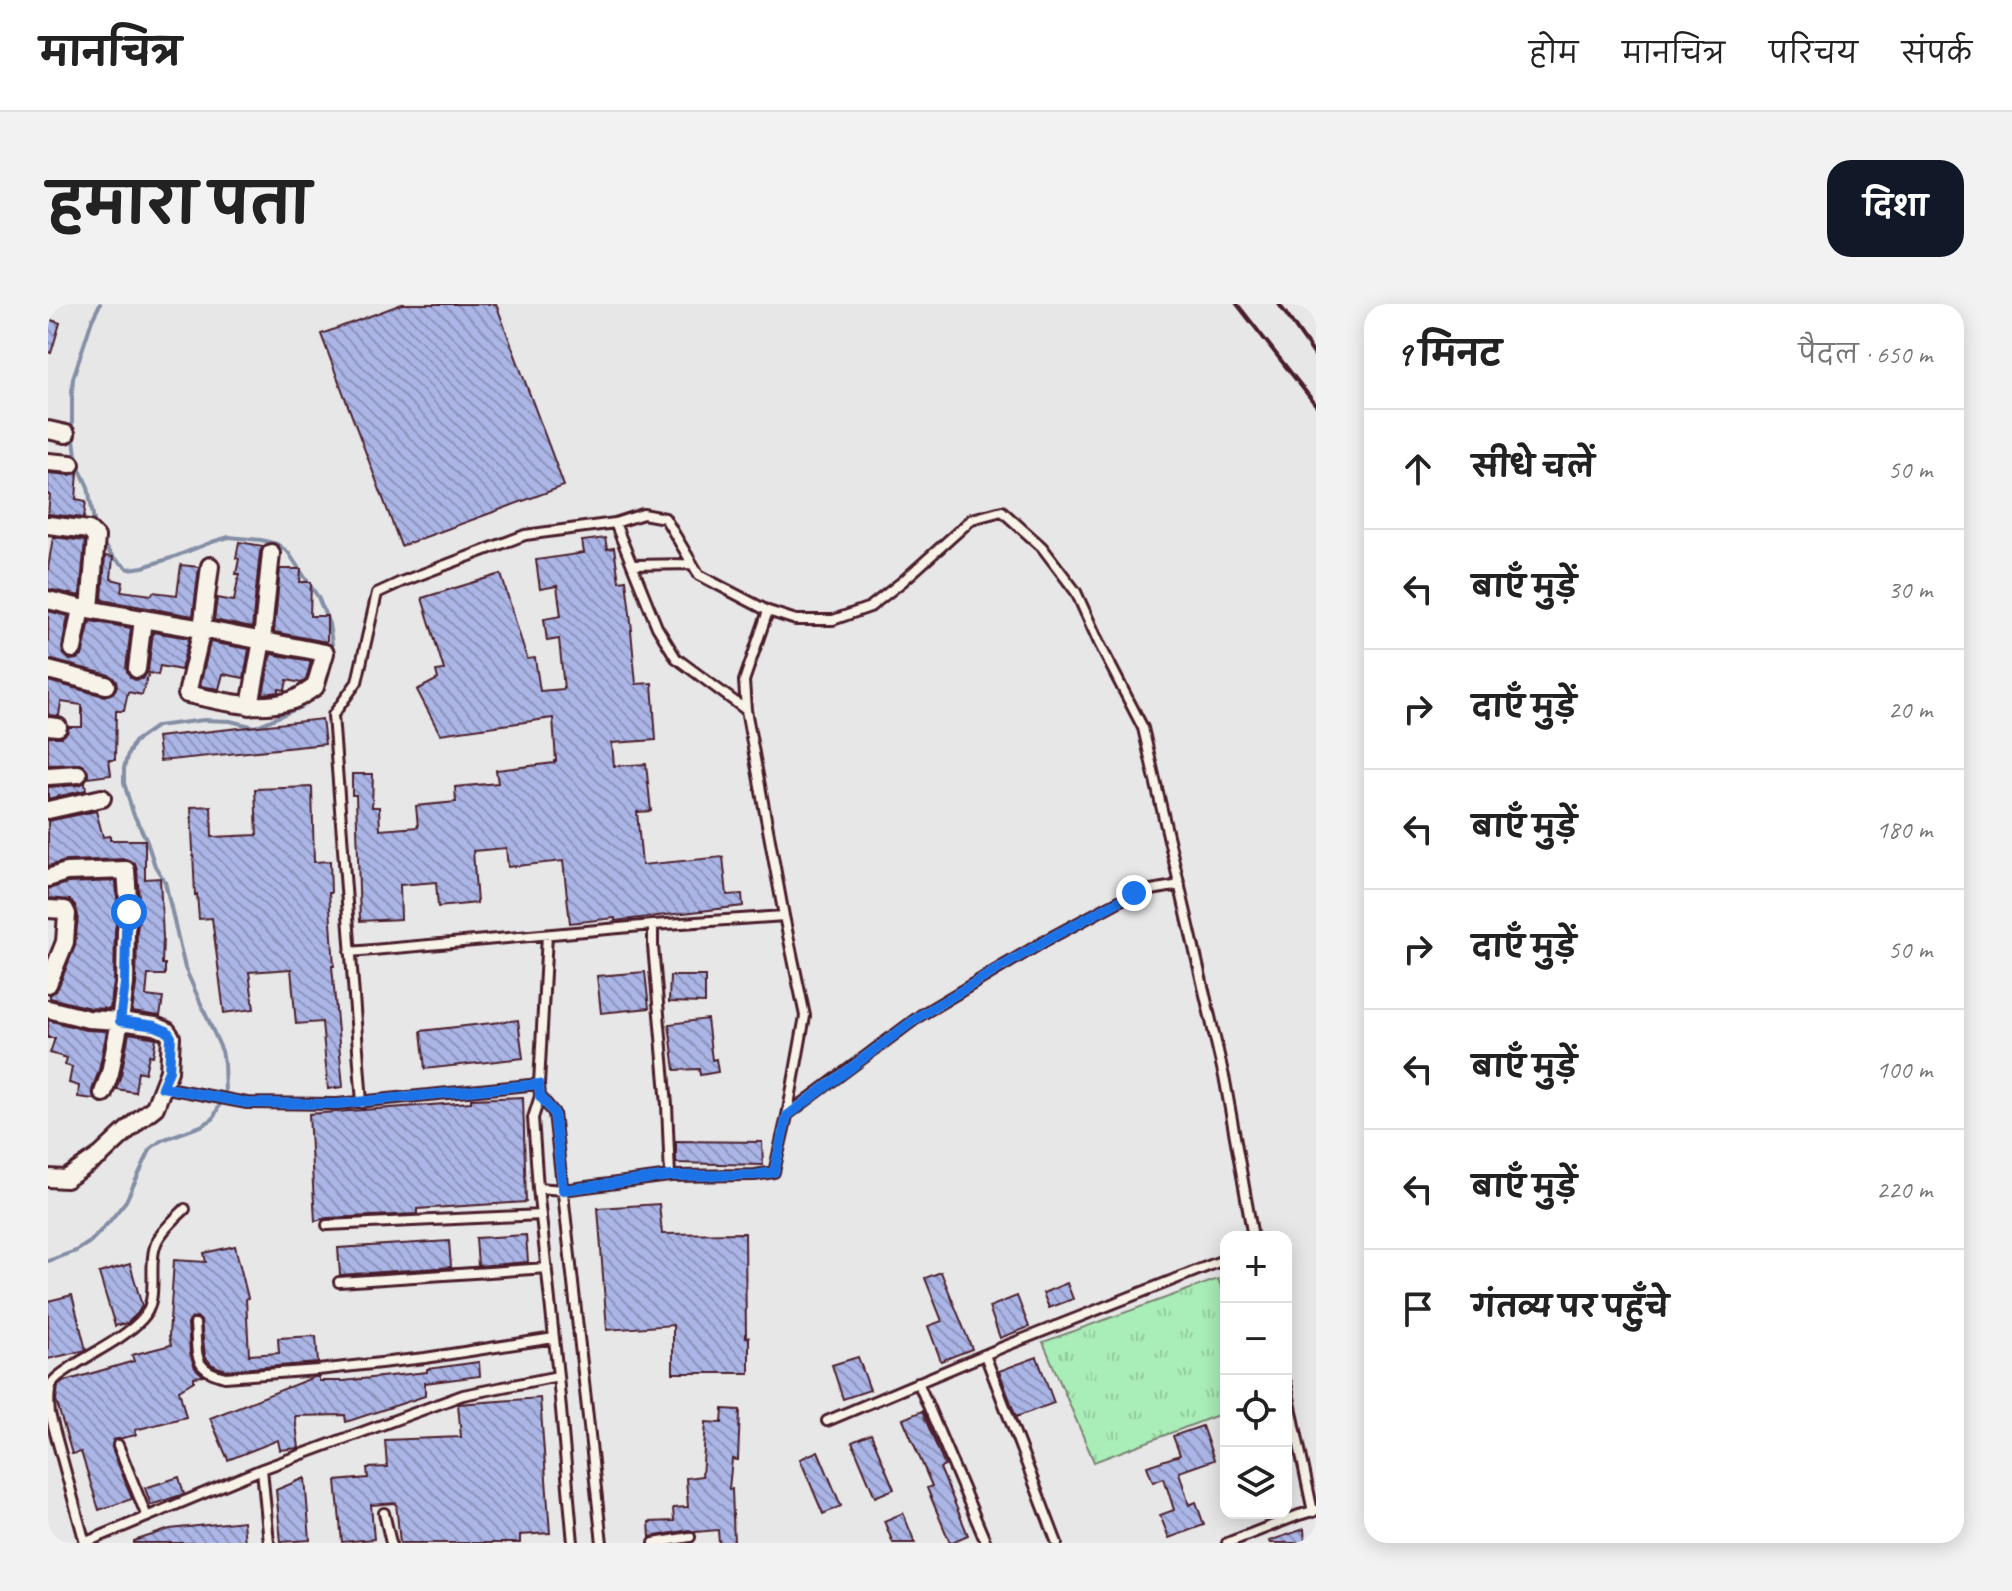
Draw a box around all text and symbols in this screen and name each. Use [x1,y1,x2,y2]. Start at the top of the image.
text: मानचित्र [40,29,181,76]
text: होम [1529,36,1578,71]
text: मानचित्र [1622,36,1725,71]
text: परिचय [1769,36,1858,71]
text: संपर्क [1902,36,1972,71]
button: दिशा [1827,160,1964,257]
text: हमारा पता [48,169,310,240]
text: 9 मिनट [1396,332,1502,375]
text: पैदल · 650 m [1798,338,1932,371]
icon: ahead [1396,447,1440,491]
text: सीधे चलें [1472,448,1594,486]
text: 50 m [1888,453,1932,486]
icon: left [1396,567,1440,611]
text: बाएँ मुड़ें [1472,568,1577,606]
text: 30 m [1888,573,1932,606]
icon: right [1396,687,1440,731]
text: दाएँ मुड़ें [1472,688,1576,726]
text: 20 m [1888,693,1932,726]
icon: left [1396,807,1440,851]
text: बाएँ मुड़ें [1472,808,1577,846]
text: 180 m [1876,813,1932,846]
route end [1116,875,1152,911]
route start [111,894,147,930]
icon: right [1396,927,1440,971]
text: दाएँ मुड़ें [1472,928,1576,966]
text: 50 m [1888,933,1932,966]
icon: left [1396,1047,1440,1091]
text: बाएँ मुड़ें [1472,1048,1577,1086]
text: 100 m [1876,1053,1932,1086]
icon: left [1396,1167,1440,1211]
text: बाएँ मुड़ें [1472,1168,1577,1206]
text: 220 m [1876,1173,1932,1206]
map controls [1220,1231,1292,1519]
button: + [1220,1231,1292,1303]
icon: arrive [1396,1287,1440,1331]
text: गंतव्य पर पहुँचे [1472,1288,1669,1326]
button: − [1220,1303,1292,1375]
button: locate [1220,1375,1292,1447]
button: layers [1220,1447,1292,1519]

